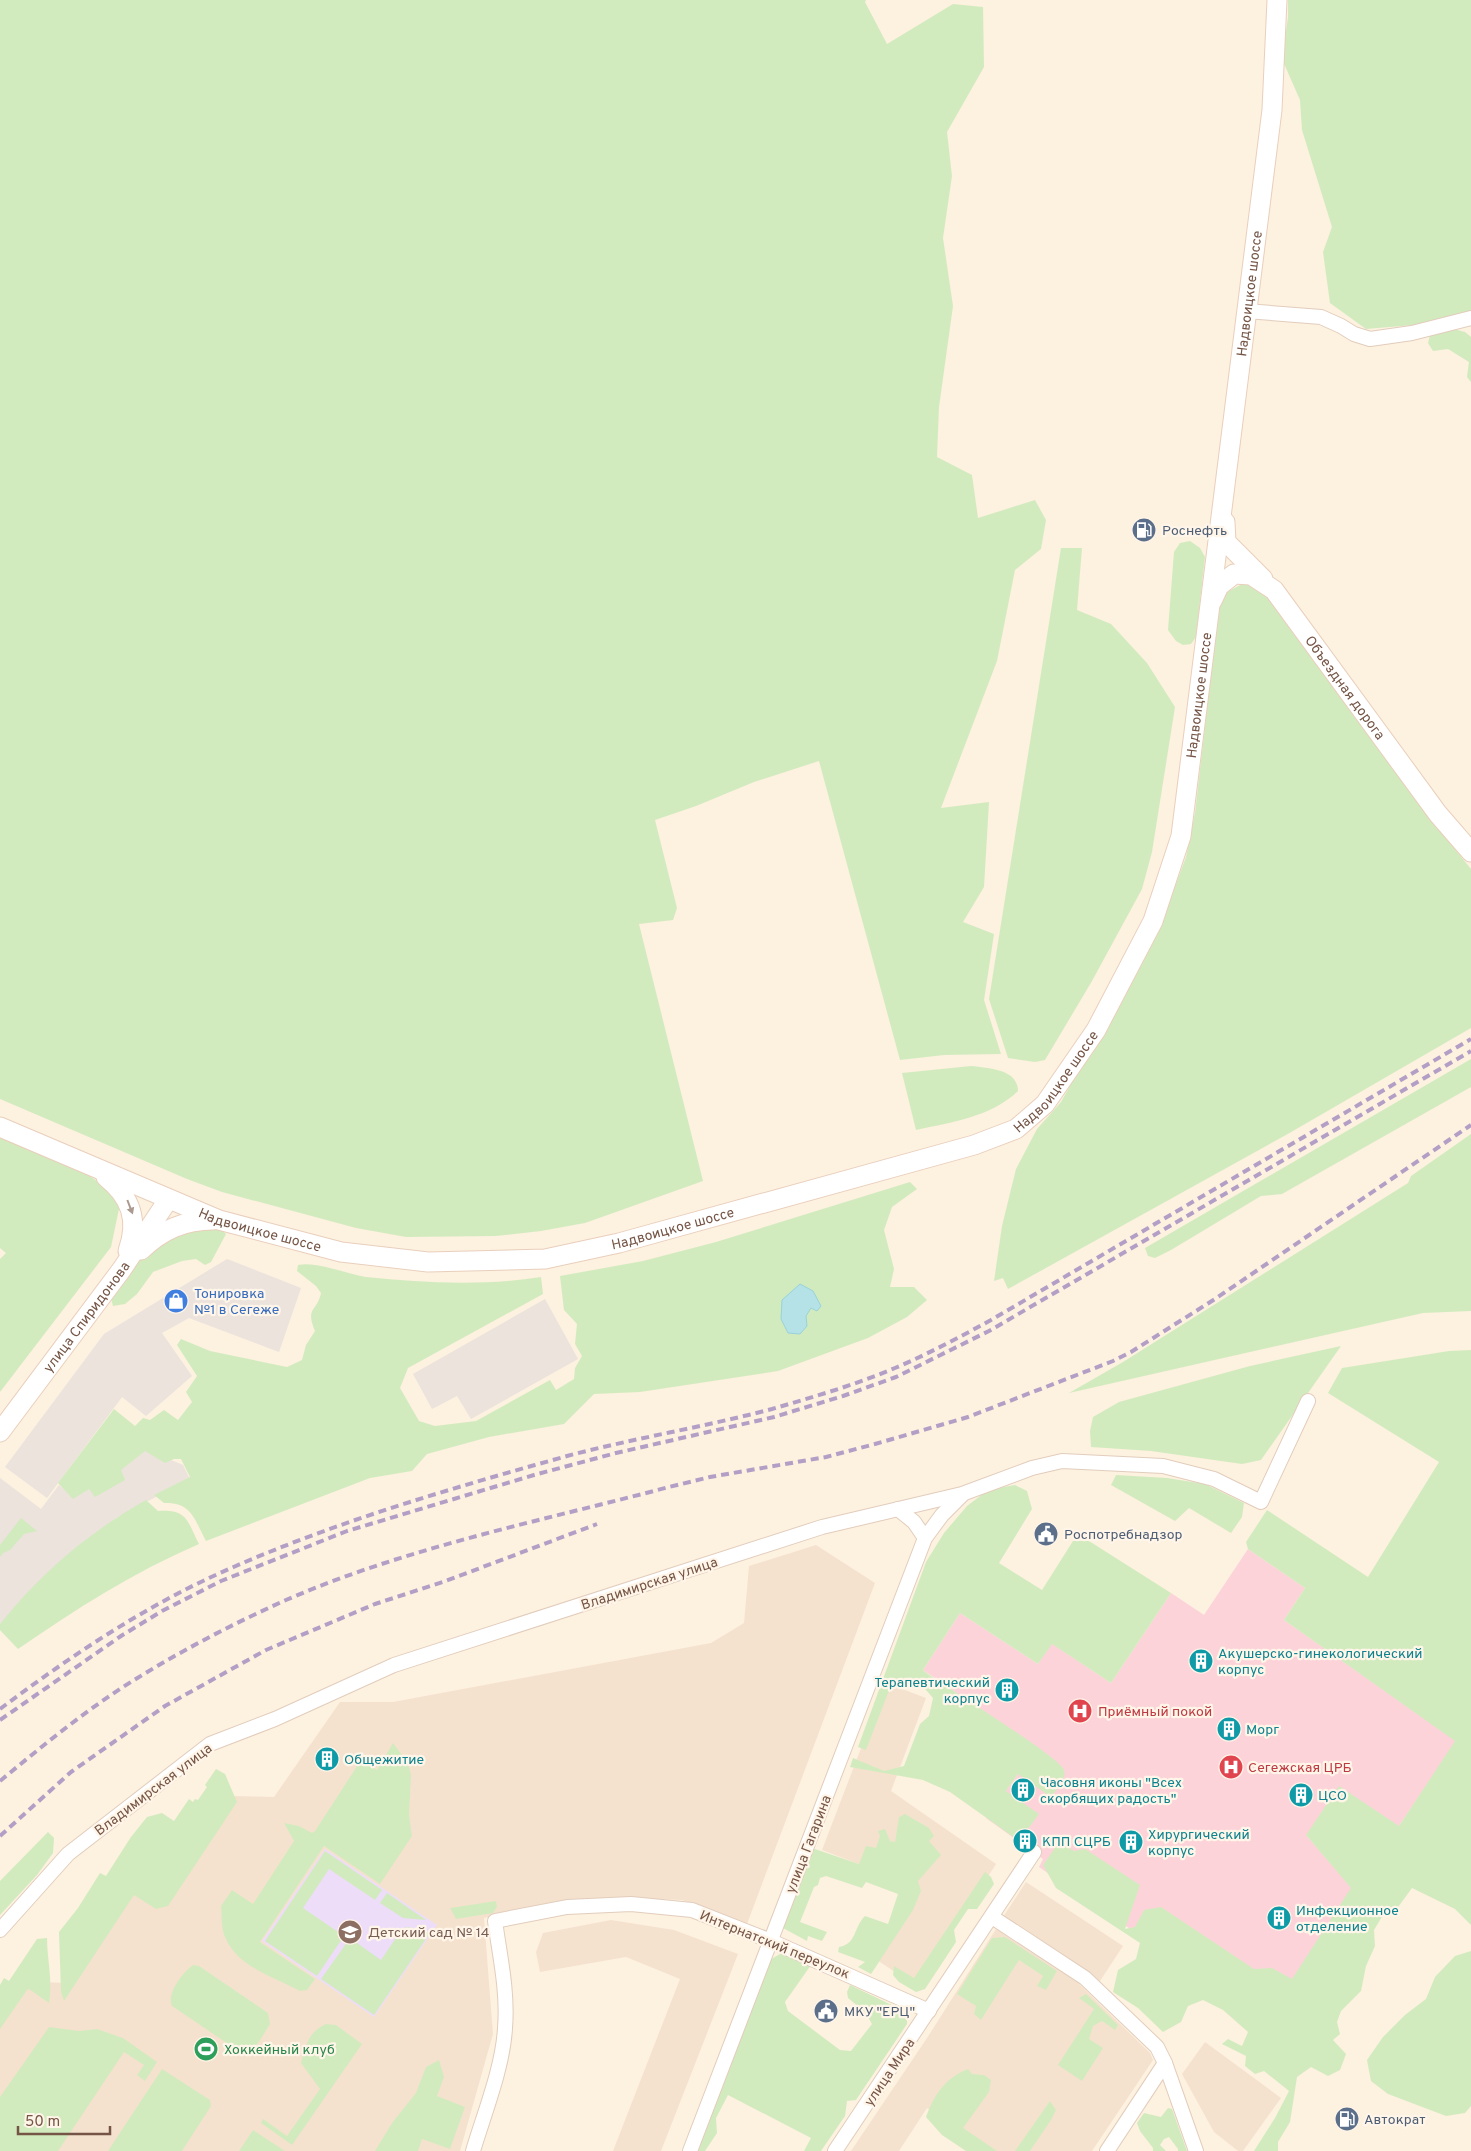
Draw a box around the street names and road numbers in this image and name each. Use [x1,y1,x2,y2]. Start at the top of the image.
street label: Надвоицкое шоссе [1234,230,1267,358]
street label: Надвоицкое шоссе [1184,632,1216,759]
street label: Объездная дорога [1300,633,1388,744]
street label: Надвоицкое шоссе [1011,1028,1103,1137]
street label: Надвоицкое шоссе [195,1205,323,1256]
street label: Надвоицкое шоссе [610,1205,736,1254]
street label: улица Спиридонова [40,1259,134,1376]
street label: Владимирская улица [579,1554,720,1615]
street label: Владимирская улица [92,1740,216,1840]
street label: улица Гагарина [783,1793,836,1896]
street label: Интернатский переулок [697,1907,852,1983]
street label: улица Мира [861,2036,919,2110]

